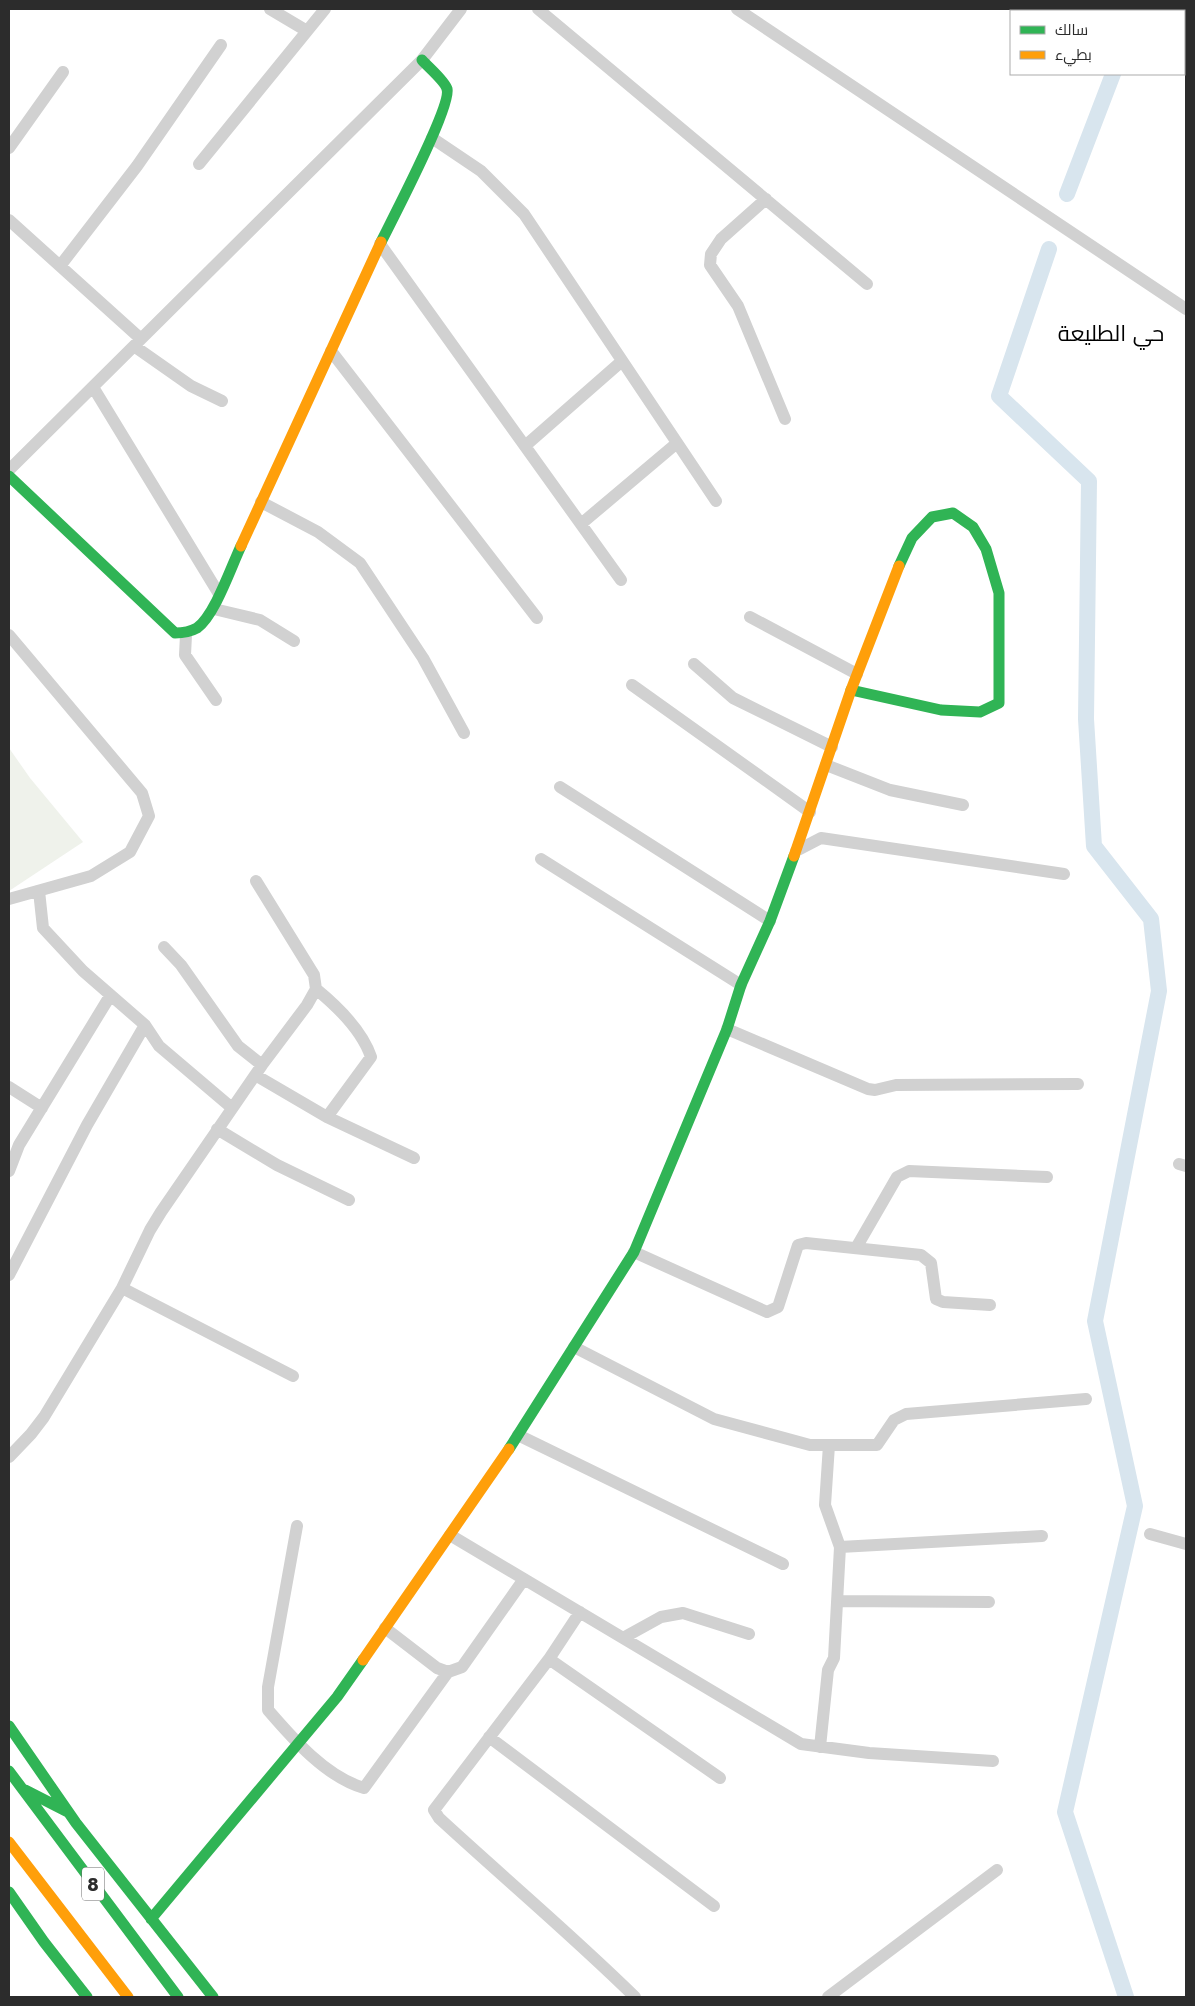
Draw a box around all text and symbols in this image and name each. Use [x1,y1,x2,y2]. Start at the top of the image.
legend [1010,10,1185,75]
text: سالك [1055,19,1088,41]
text: بطيء [1055,44,1092,67]
district label: حي الطليعة [1058,317,1164,350]
road number: 8 [82,1868,104,1900]

